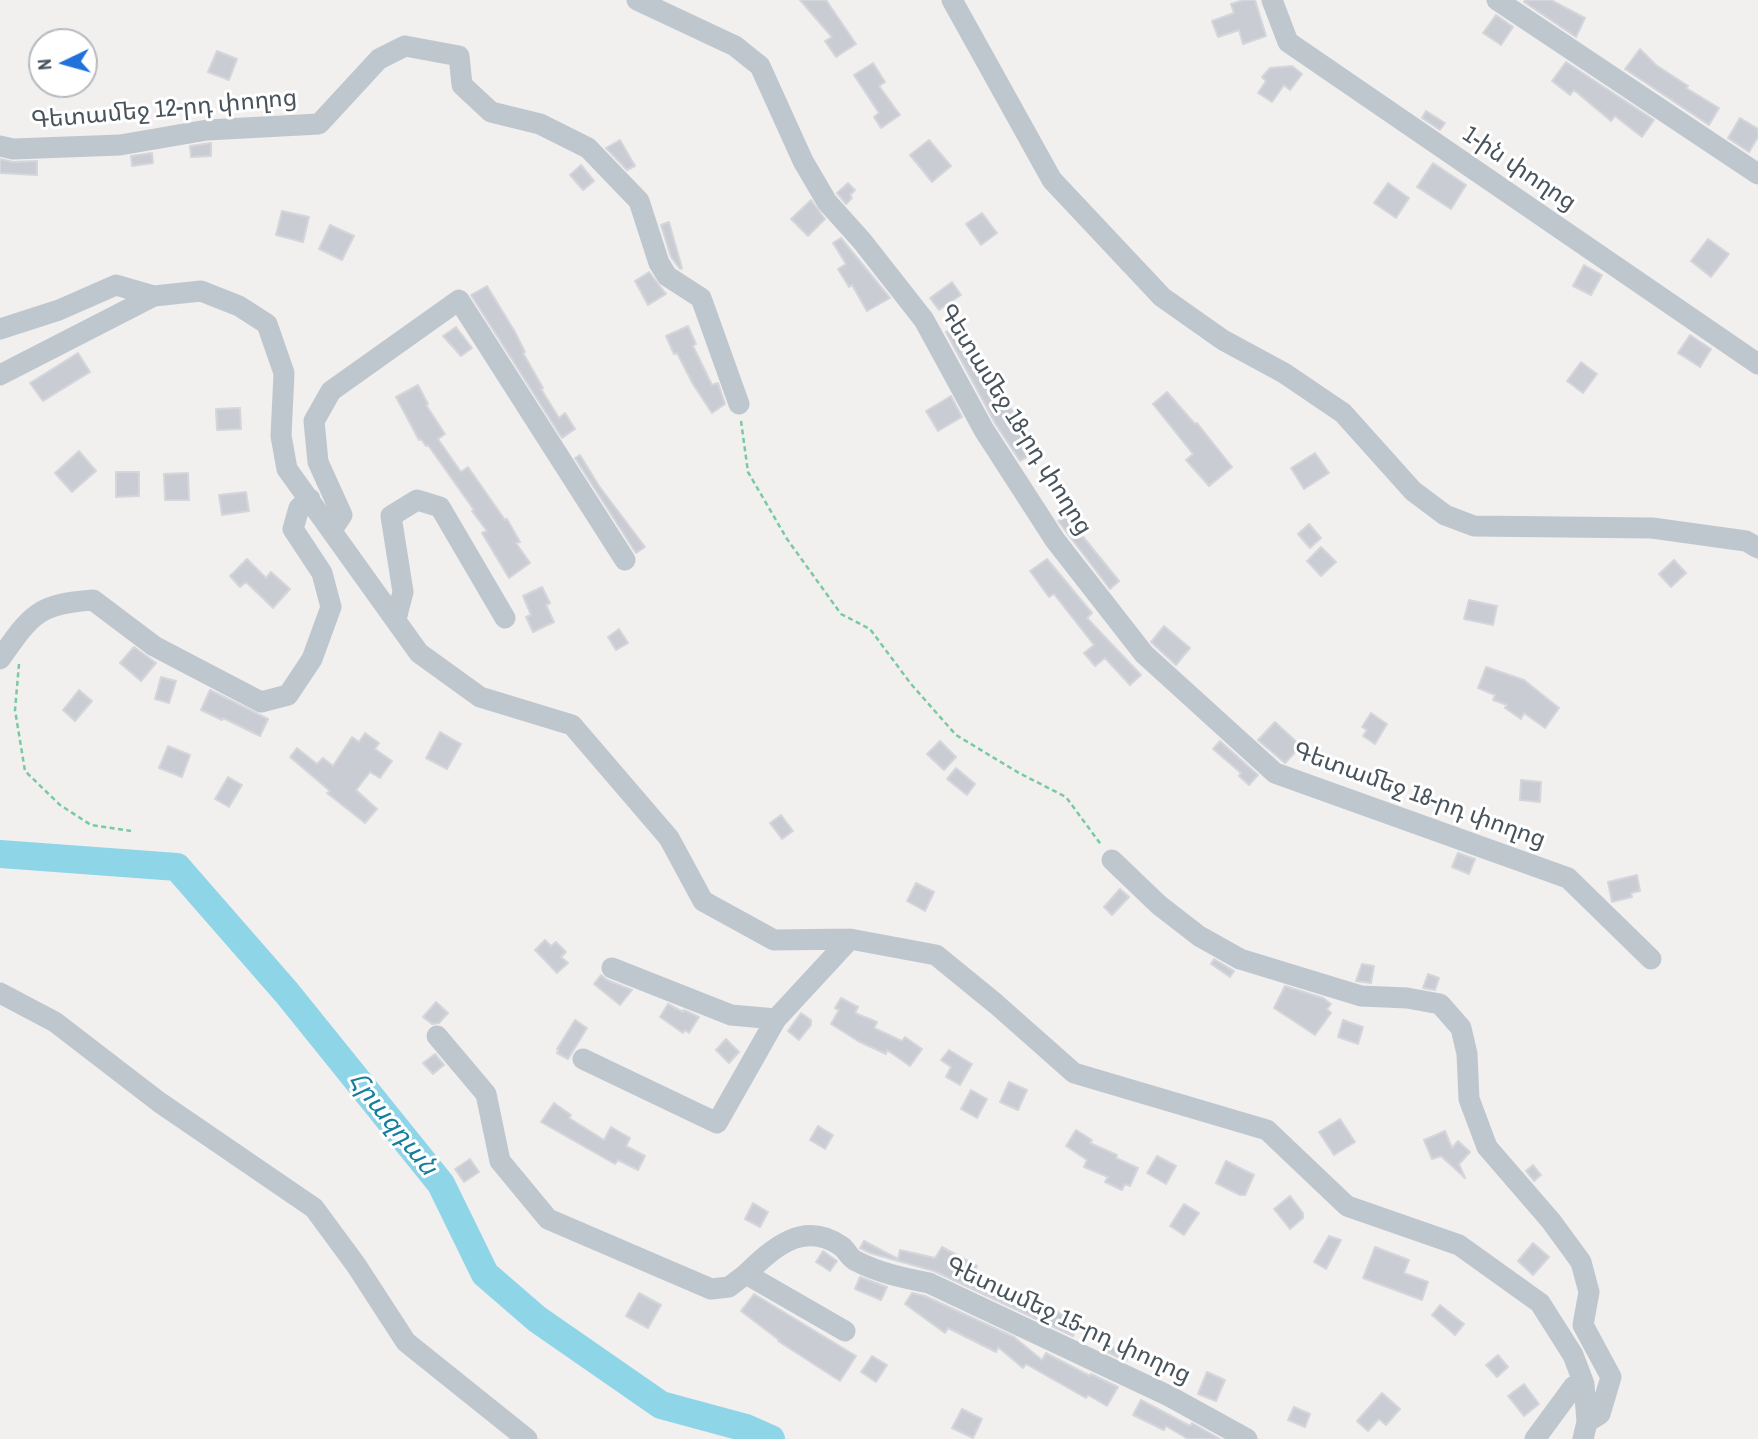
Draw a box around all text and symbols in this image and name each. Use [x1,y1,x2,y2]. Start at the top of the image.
north arrow [28,28,98,98]
text: N [31,58,58,71]
street label: Գետամեջ 12-րդ փողոց [30,84,298,136]
street label: 1-ին փողոց [1457,120,1581,218]
street label: Գետամեջ 18-րդ փողոց [932,299,1098,541]
street label: Գետամեջ 18-րդ փողոց [1289,737,1549,855]
water label: Հրազդան [341,1066,443,1182]
street label: Գետամեջ 15-րդ փողոց [941,1252,1195,1390]

